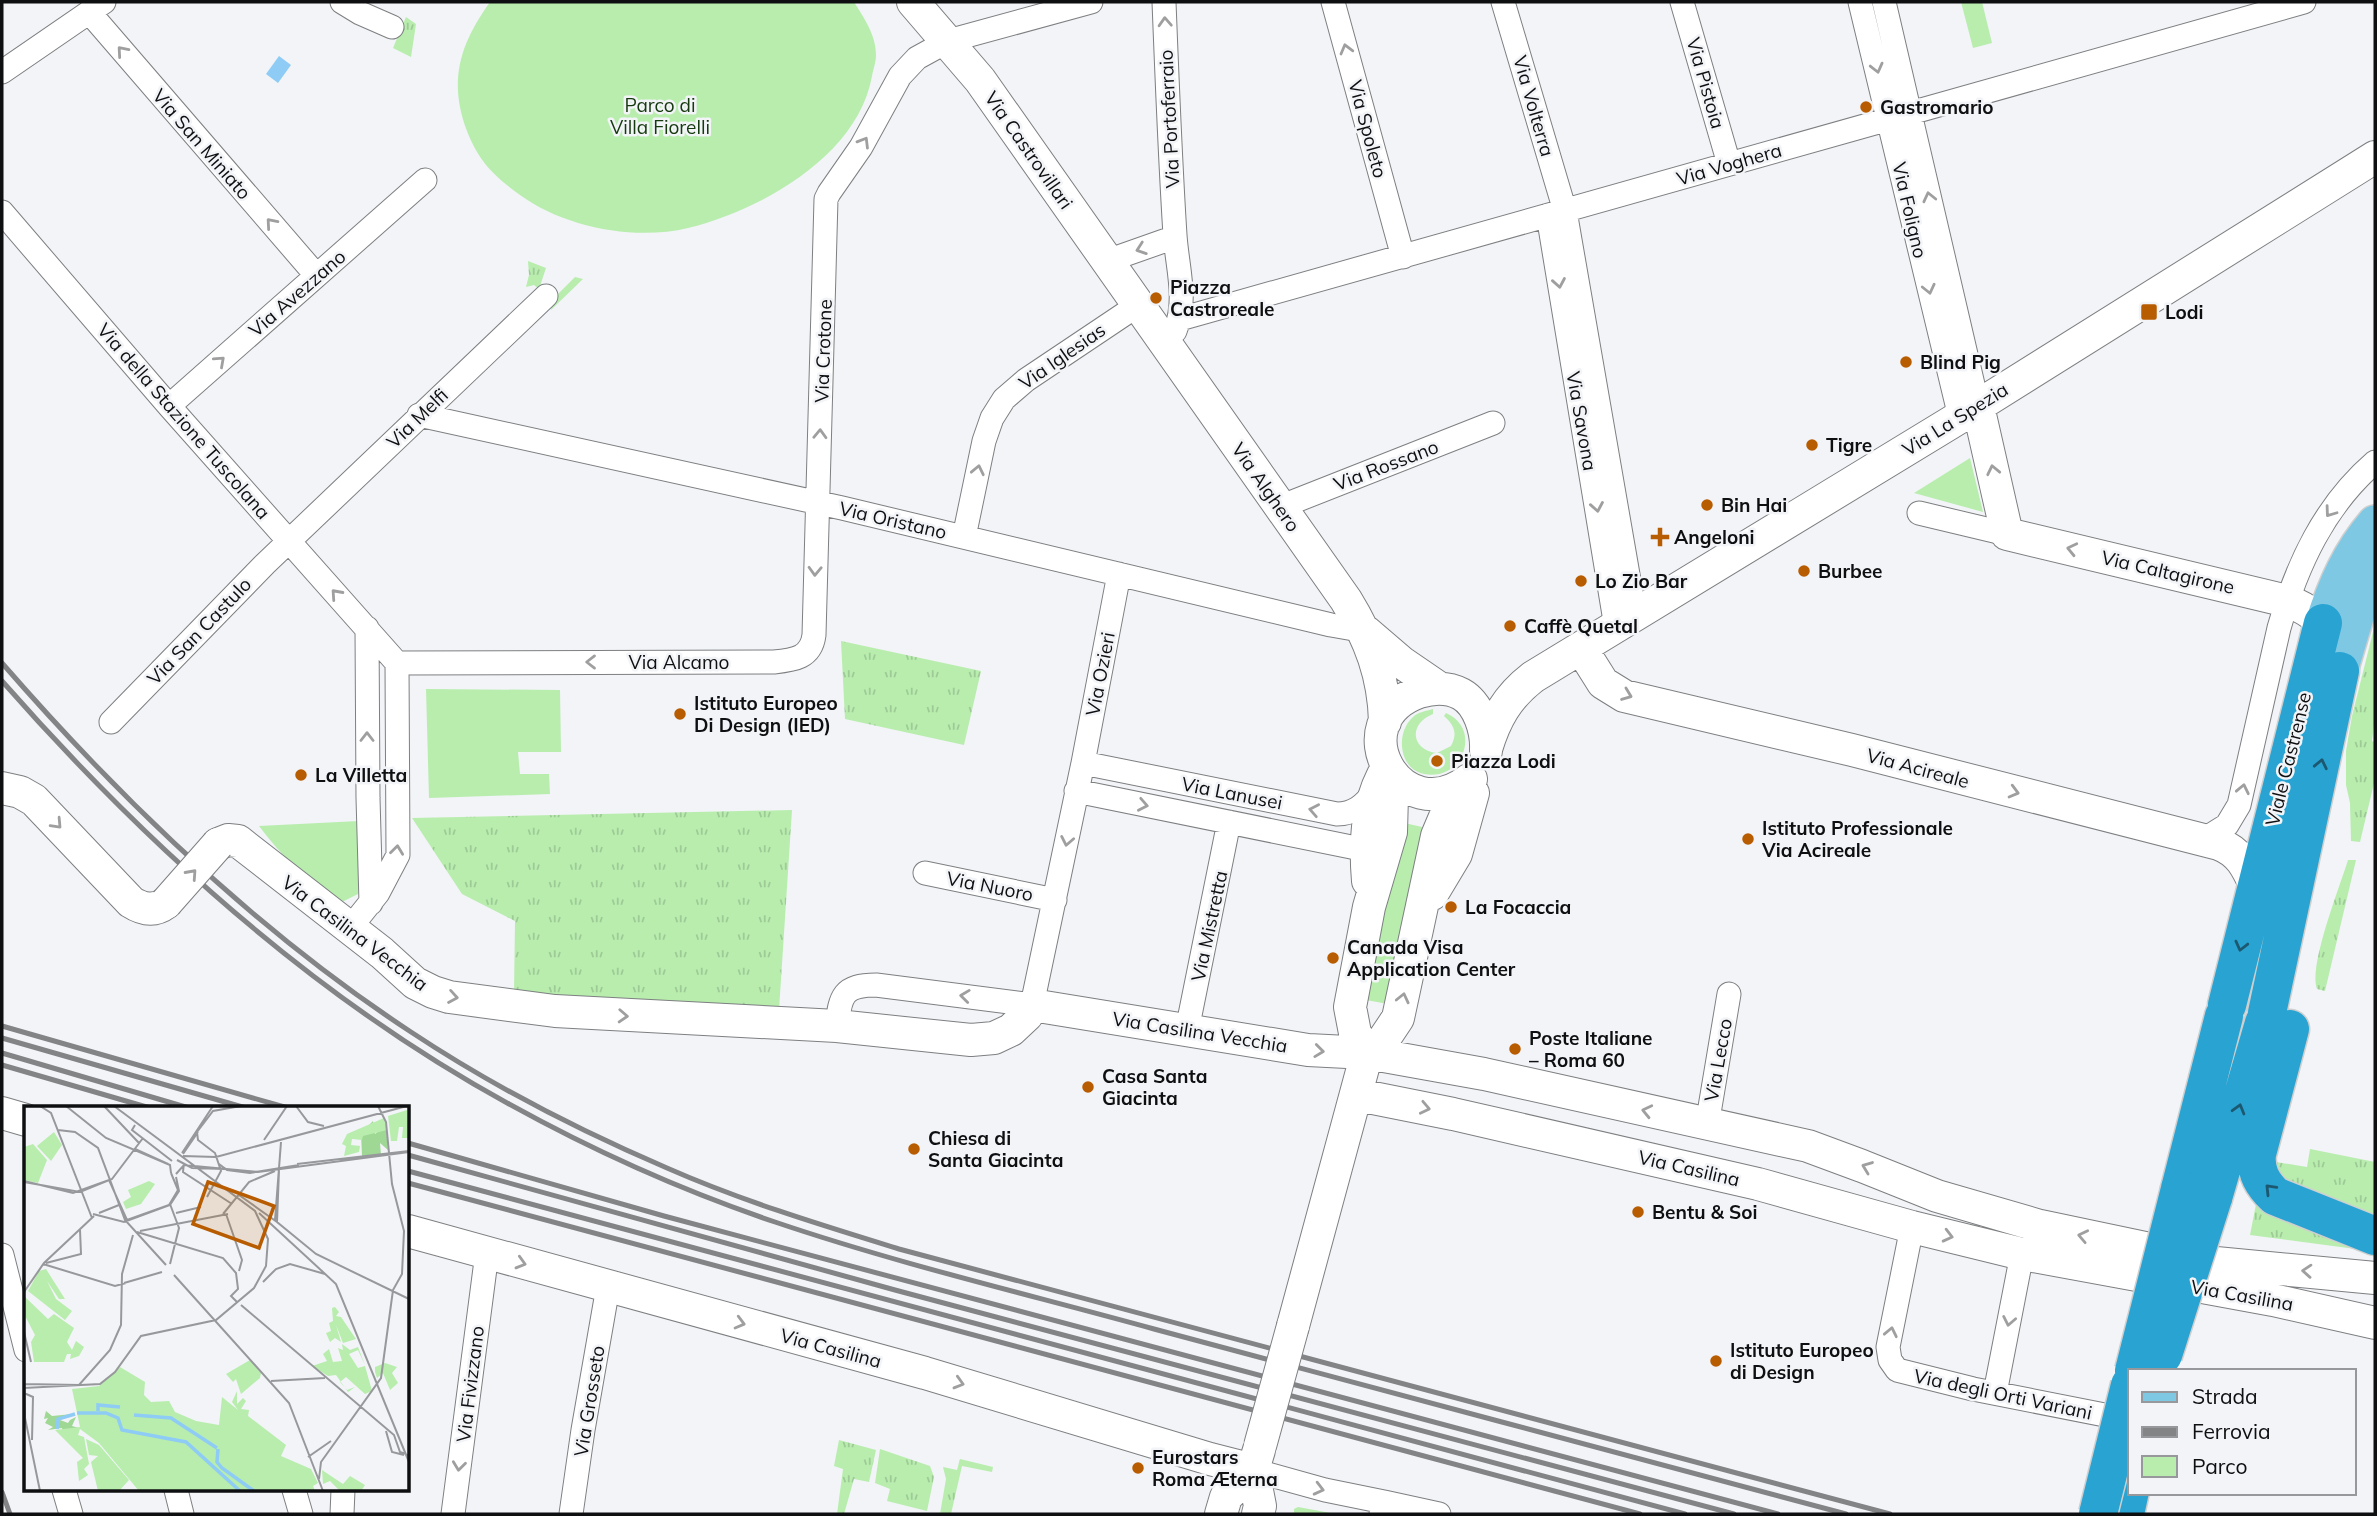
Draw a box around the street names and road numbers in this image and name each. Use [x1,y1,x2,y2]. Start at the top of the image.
street label: Via Pistoia [1682,35,1730,131]
street label: Via Portoferraio [1153,49,1185,189]
street label: Via Volterra [1508,53,1560,159]
street label: Via Spoleto [1343,77,1393,181]
street label: Via San Miniato [147,84,257,204]
street label: Via Castrovillari [980,87,1078,213]
street label: Via Voghera [1674,138,1784,190]
street label: Via Foligno [1887,160,1933,260]
street label: Via Avezzano [244,244,350,342]
street label: Via Crotone [809,299,837,403]
street label: Via Iglesias [1014,317,1110,395]
street label: Via della Stazione Tuscolana [92,318,276,524]
street label: Via Savona [1561,369,1603,473]
street label: Via La Spezia [1898,377,2012,461]
street label: Via Melfi [381,383,453,453]
street label: Via Rossano [1330,434,1442,496]
street label: Via Alghero [1227,438,1305,536]
street label: Via Oristano [837,496,949,544]
street label: Via Caltagirone [2099,545,2237,599]
street label: Via San Castulo [142,572,256,690]
street label: Via Ozieri [1080,630,1120,718]
street label: Via Alcamo [629,650,729,674]
street label: Viale Castrense [2260,690,2316,828]
street label: Via Acireale [1864,743,1972,793]
street label: Via Lanusei [1180,771,1284,815]
street label: Via Nuoro [945,866,1035,906]
street label: Via Mistretta [1186,868,1232,984]
street label: Via Casilina Vecchia [277,870,433,996]
street label: Via Casilina Vecchia [1111,1006,1289,1058]
street label: Via Lecco [1699,1017,1737,1103]
street label: Via Casilina [1636,1145,1742,1191]
street label: Via Casilina [2189,1274,2295,1316]
street label: Via Casilina [778,1323,884,1373]
street label: Via Fivizzano [451,1324,489,1444]
street label: Via Grosseto [568,1344,610,1458]
street label: Via degli Orti Variani [1912,1363,2094,1425]

